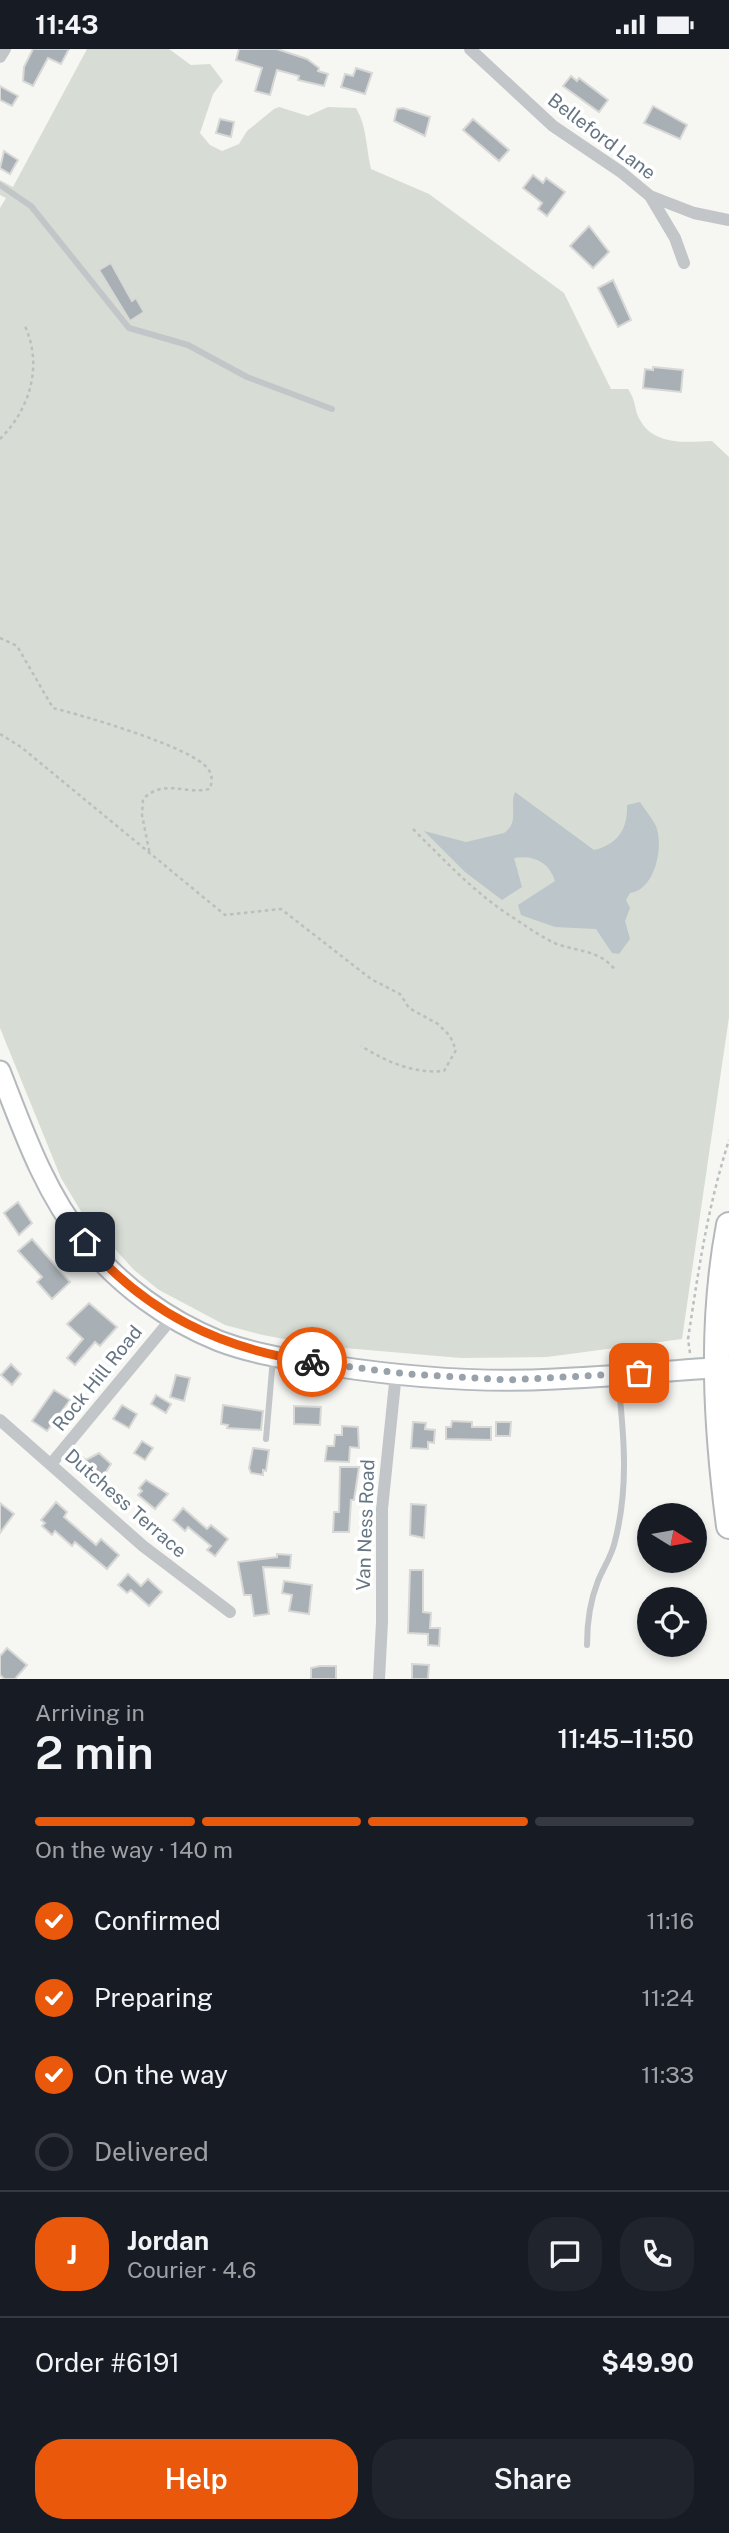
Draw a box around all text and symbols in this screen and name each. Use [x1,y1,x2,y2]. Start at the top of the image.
text: 11:43 [35,9,99,40]
street label: Belleford Lane [544,88,660,184]
pin [55,1212,115,1272]
icon: home [66,1223,104,1261]
street label: Rock Hill Road [48,1321,146,1435]
courier [277,1327,347,1397]
icon: bike [293,1343,331,1381]
pin [609,1343,669,1403]
icon: bag [620,1354,658,1392]
street label: Dutchess Terrace [61,1444,191,1562]
street label: Van Ness Road [352,1459,378,1591]
north arrow [637,1503,707,1573]
map controls [637,1503,707,1657]
button: locate [637,1587,707,1657]
text: Arriving in [35,1699,145,1726]
text: 11:45–11:50 [557,1723,694,1754]
text: 2 min [35,1725,154,1779]
text: On the way · 140 m [35,1836,233,1863]
icon: check [35,1902,73,1940]
text: Confirmed [94,1905,221,1936]
text: 11:16 [646,1907,694,1934]
icon: check [35,1979,73,2017]
text: Preparing [94,1982,213,2013]
text: 11:24 [641,1984,694,2011]
icon: check [35,2056,73,2094]
text: On the way [94,2059,228,2090]
text: 11:33 [641,2061,694,2088]
text: Delivered [94,2136,209,2167]
button: chat [528,2217,602,2291]
button: phone [620,2217,694,2291]
text: Jordan [127,2225,209,2256]
text: J [67,2239,77,2270]
text: Courier · 4.6 [127,2256,256,2283]
text: Order #6191 [35,2347,180,2378]
text: $49.90 [601,2347,694,2378]
button: Help [35,2439,358,2519]
button: Share [372,2439,694,2519]

